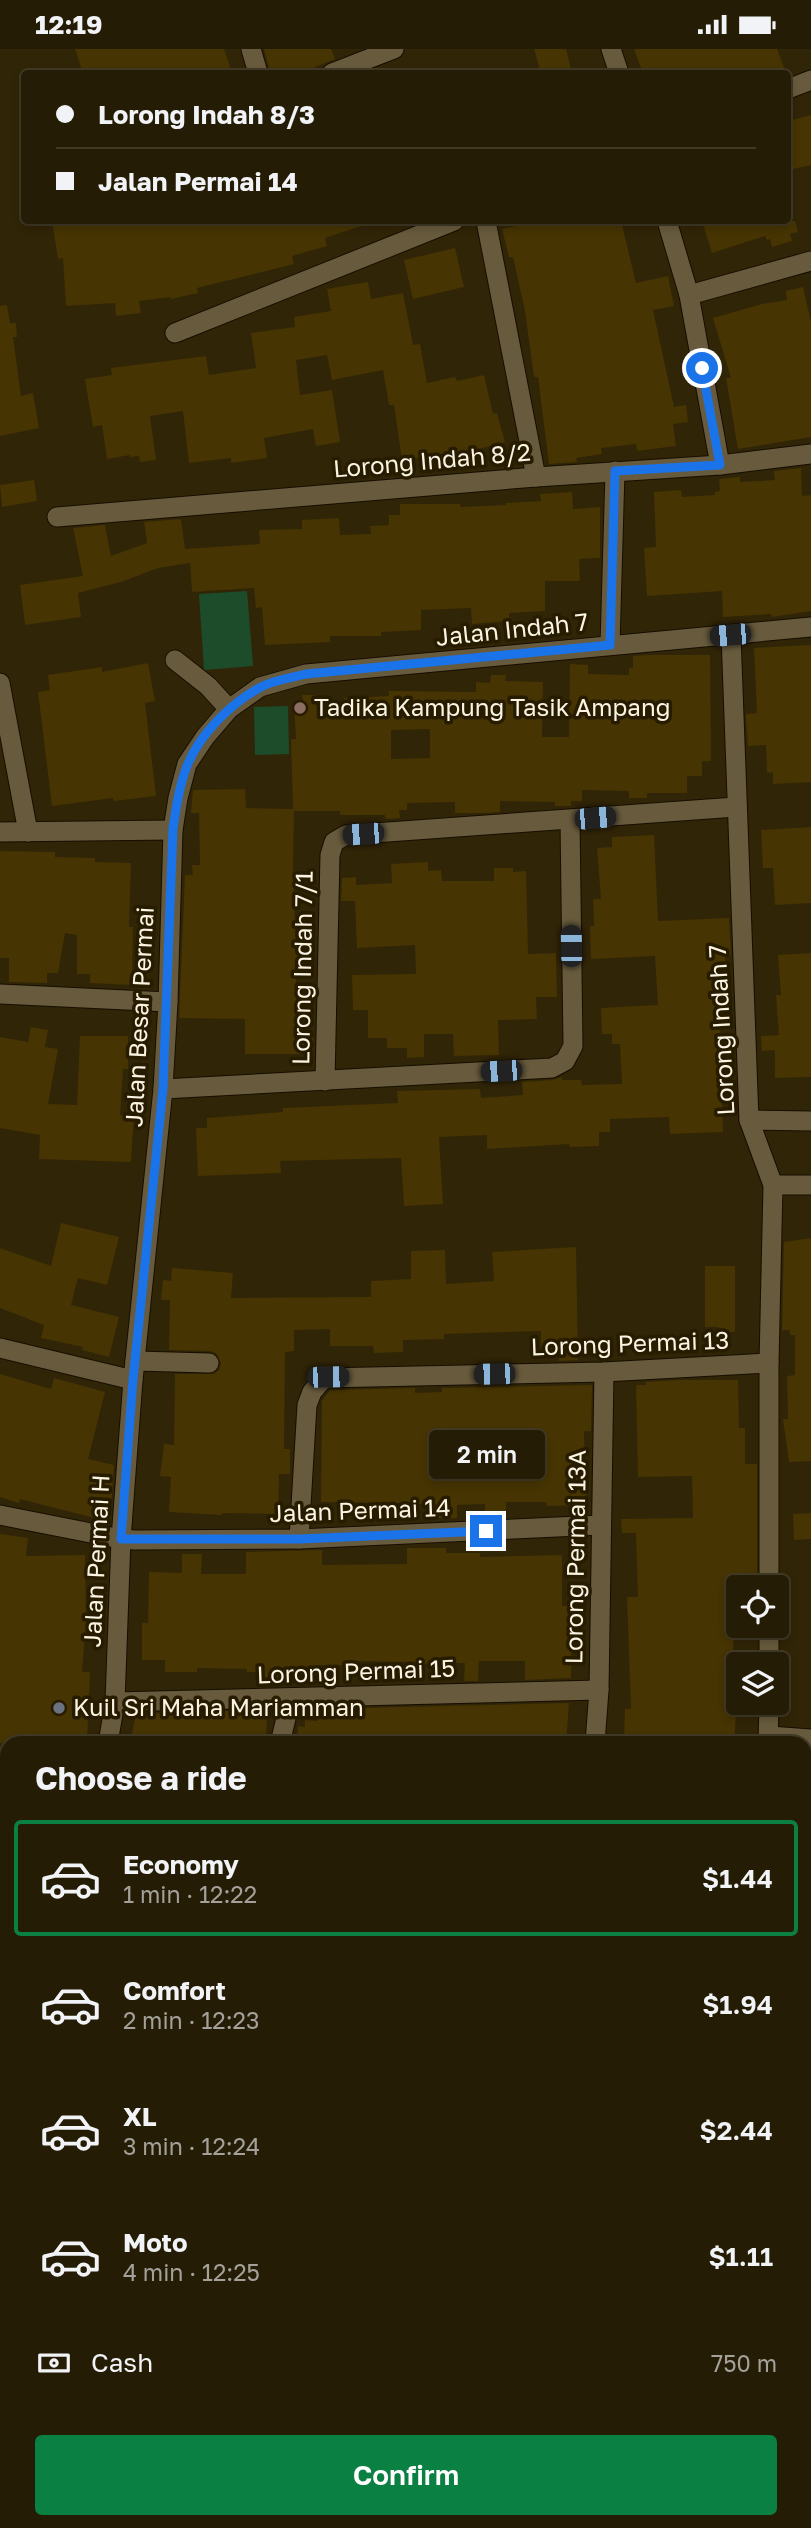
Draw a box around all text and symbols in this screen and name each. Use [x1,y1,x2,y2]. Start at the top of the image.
text: 12:19 [35,9,102,40]
text: Lorong Indah 8/3 [98,99,315,130]
text: Jalan Permai 14 [98,166,298,197]
route start [686,352,718,384]
street label: Lorong Indah 8/2 [332,436,532,483]
street label: Jalan Indah 7 [434,606,589,651]
car [709,623,752,647]
place label: Tadika Kampung Tasik Ampang [314,692,670,721]
marker: Tadika Kampung Tasik Ampang [292,700,308,716]
car [574,806,617,830]
car [342,822,385,846]
street label: Lorong Indah 7/1 [285,871,318,1065]
street label: Jalan Besar Permai [118,906,159,1128]
car [561,925,582,967]
street label: Lorong Indah 7 [702,944,739,1116]
car [480,1059,523,1083]
street label: Lorong Permai 13 [530,1325,730,1360]
car [473,1363,516,1385]
car [307,1366,350,1388]
callout: 2 min [428,1429,544,1479]
text: 2 min [457,1440,517,1468]
street label: Lorong Permai 13A [558,1449,591,1665]
street label: Jalan Permai H [76,1474,115,1648]
street label: Jalan Permai 14 [269,1492,451,1527]
route end [470,1515,502,1547]
map controls [726,1575,789,1715]
button: locate [726,1575,789,1638]
button: layers [726,1652,789,1715]
street label: Lorong Permai 15 [256,1653,456,1688]
place label: Kuil Sri Maha Mariamman [73,1692,364,1721]
marker: Kuil Sri Maha Mariamman [51,1700,67,1716]
text: Choose a ride [35,1759,247,1797]
icon: car [39,1847,102,1910]
text: Economy [123,1849,239,1880]
text: $1.44 [702,1863,773,1894]
text: 1 min · 12:22 [123,1880,257,1908]
icon: car [39,1973,102,2036]
text: Comfort [123,1975,226,2006]
text: $1.94 [702,1989,773,2020]
text: 2 min · 12:23 [123,2006,259,2034]
icon: car [39,2099,102,2162]
text: XL [123,2101,157,2132]
text: $2.44 [700,2115,773,2146]
text: 3 min · 12:24 [123,2132,260,2160]
icon: car [39,2225,102,2288]
text: Moto [123,2227,188,2258]
text: $1.11 [708,2241,773,2272]
text: 4 min · 12:25 [123,2258,260,2286]
icon: cash [35,2344,73,2382]
text: Cash [91,2347,153,2378]
text: 750 m [711,2349,777,2377]
button: Confirm [35,2435,777,2515]

